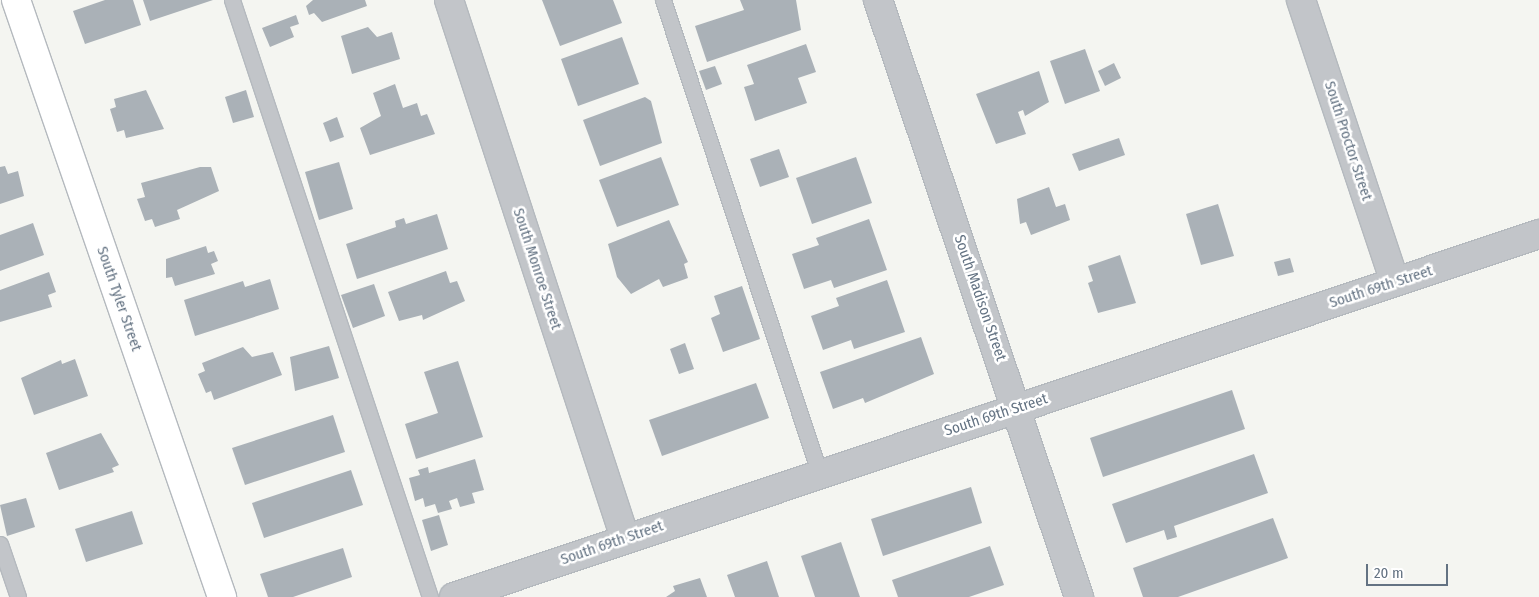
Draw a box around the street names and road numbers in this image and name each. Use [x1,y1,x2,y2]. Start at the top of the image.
street label: South Proctor Street [1320,79,1376,203]
street label: South Monroe Street [509,206,565,332]
street label: South Madison Street [950,233,1010,363]
street label: South Tyler Street [93,244,145,354]
street label: South 69th Street [1327,262,1435,312]
street label: South 69th Street [942,390,1050,440]
street label: South 69th Street [558,517,666,569]

